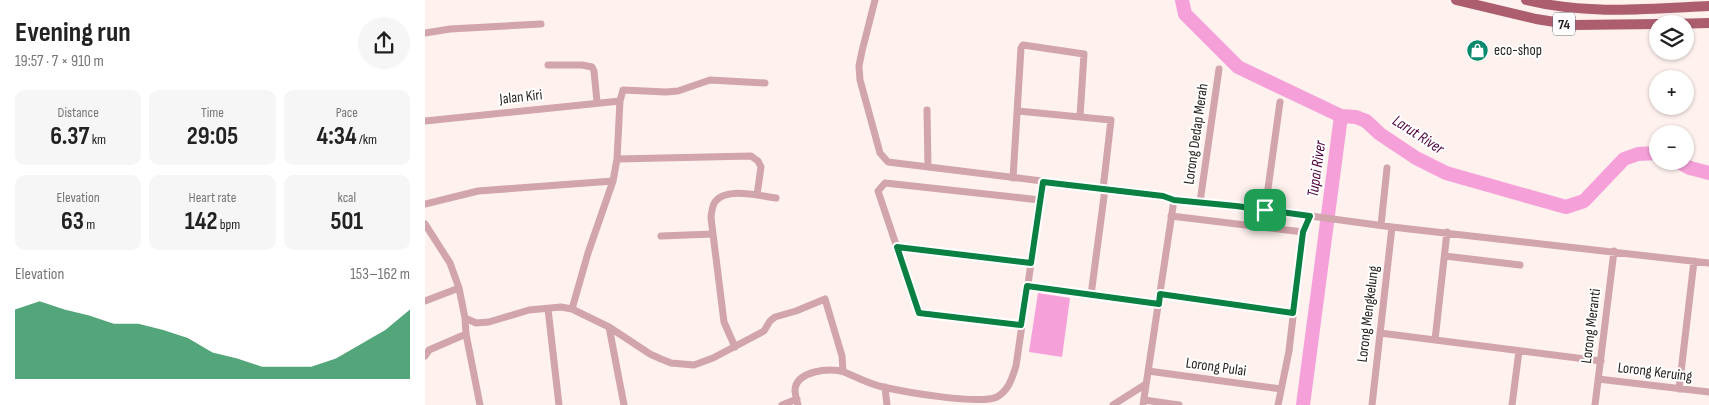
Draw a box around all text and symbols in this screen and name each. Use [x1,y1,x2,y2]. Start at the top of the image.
road number: 74 [1553,12,1575,36]
map controls [1649,15,1694,170]
button: layers [1649,15,1694,60]
text: Evening run [15,16,131,49]
button: share [358,17,410,69]
shop icon: eco-shop [1466,38,1490,62]
place label: eco-shop [1494,41,1542,60]
text: 19:57 · 7 × 910 m [15,52,104,71]
button: + [1649,70,1694,115]
street label: Lorong Dedap Merah [1179,82,1213,186]
street label: Jalan Kiri [498,85,544,109]
text: Distance [58,104,99,121]
text: Time [201,104,224,121]
text: Pace [336,104,358,121]
water label: Larut River [1389,111,1448,159]
text: 6.37 [50,121,89,152]
text: 29:05 [187,121,238,152]
text: 4:34 [317,121,357,152]
button: − [1649,125,1694,170]
text: km [89,131,106,148]
text: /km [357,131,377,148]
water label: Tupai River [1304,139,1330,199]
text: Elevation [57,189,100,206]
text: Heart rate [189,189,236,206]
text: kcal [338,189,356,206]
pin [1244,189,1286,231]
icon: arrive [1251,196,1279,224]
text: 63 [61,206,84,237]
text: 142 [185,206,217,237]
text: 501 [330,206,363,237]
text: m [84,216,95,233]
text: bpm [217,216,240,233]
text: Elevation [15,265,64,284]
text: 153–162 m [350,265,410,284]
street label: Lorong Mengkelung [1353,265,1383,363]
street label: Lorong Meranti [1577,287,1605,365]
street label: Lorong Pulai [1185,353,1248,381]
street label: Lorong Keruing [1617,358,1693,386]

